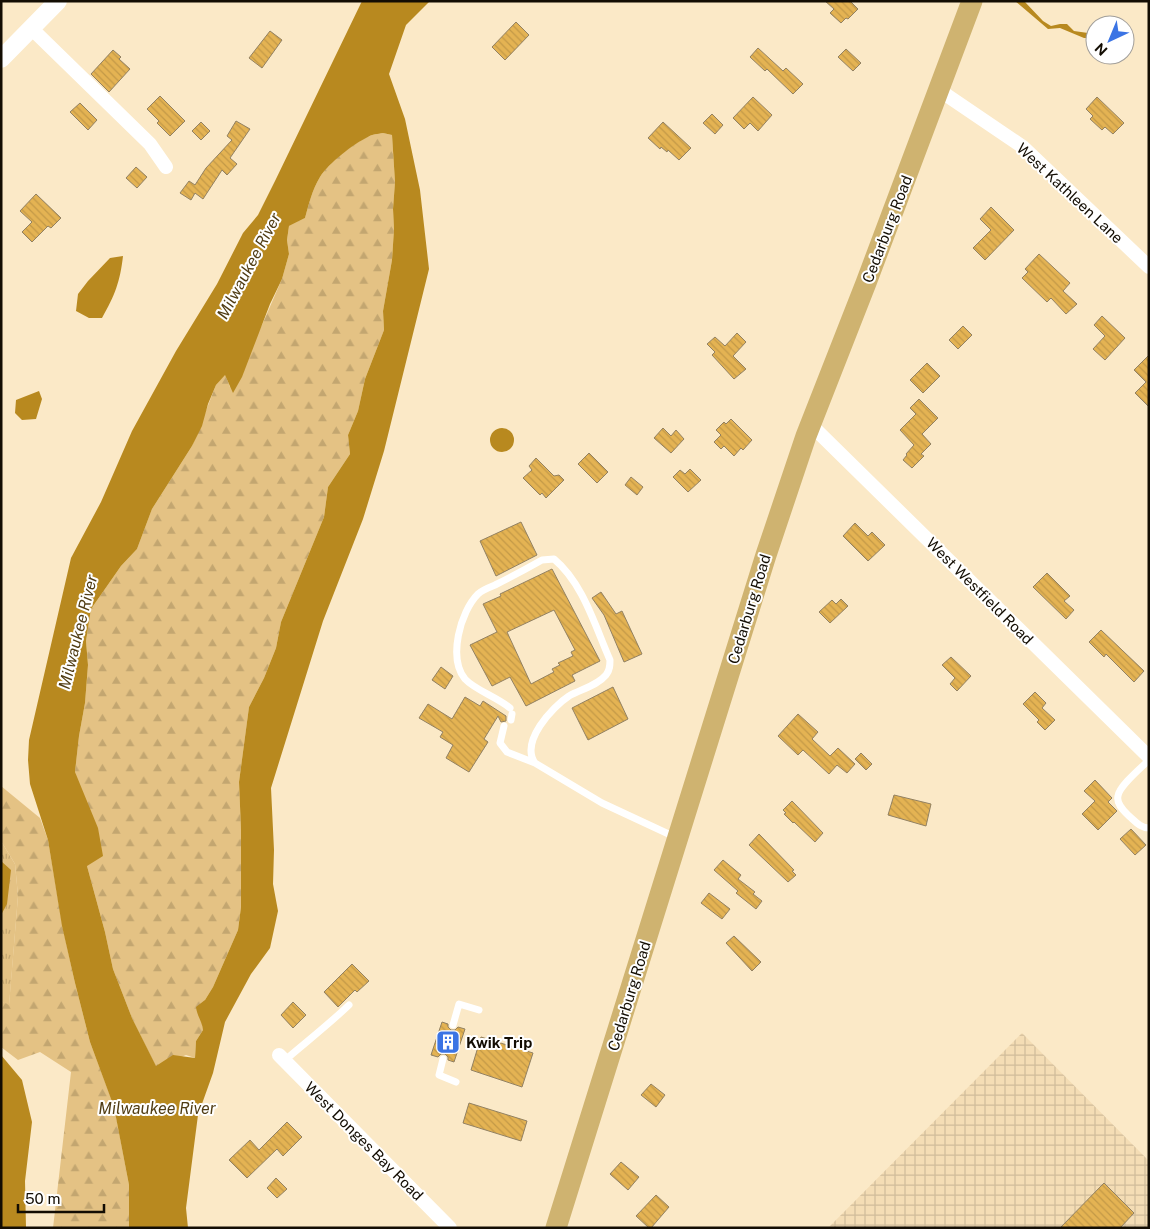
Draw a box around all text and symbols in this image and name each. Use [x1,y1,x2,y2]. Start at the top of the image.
north arrow [1085,15,1135,65]
text: N [1091,40,1110,59]
street label: West Kathleen Lane [1013,139,1127,247]
street label: Cedarburg Road [859,173,915,285]
water label: Milwaukee River [213,209,285,322]
street label: West Westfield Road [923,534,1037,648]
street label: Cedarburg Road [724,552,774,666]
water label: Milwaukee River [55,572,102,691]
street label: Cedarburg Road [604,939,654,1053]
building icon: Kwik Trip [435,1029,461,1055]
place label: Kwik Trip [466,1034,532,1051]
street label: West Donges Bay Road [301,1078,427,1204]
water label: Milwaukee River [98,1099,217,1118]
scale bar [18,1182,104,1214]
text: 50 m [25,1190,60,1207]

